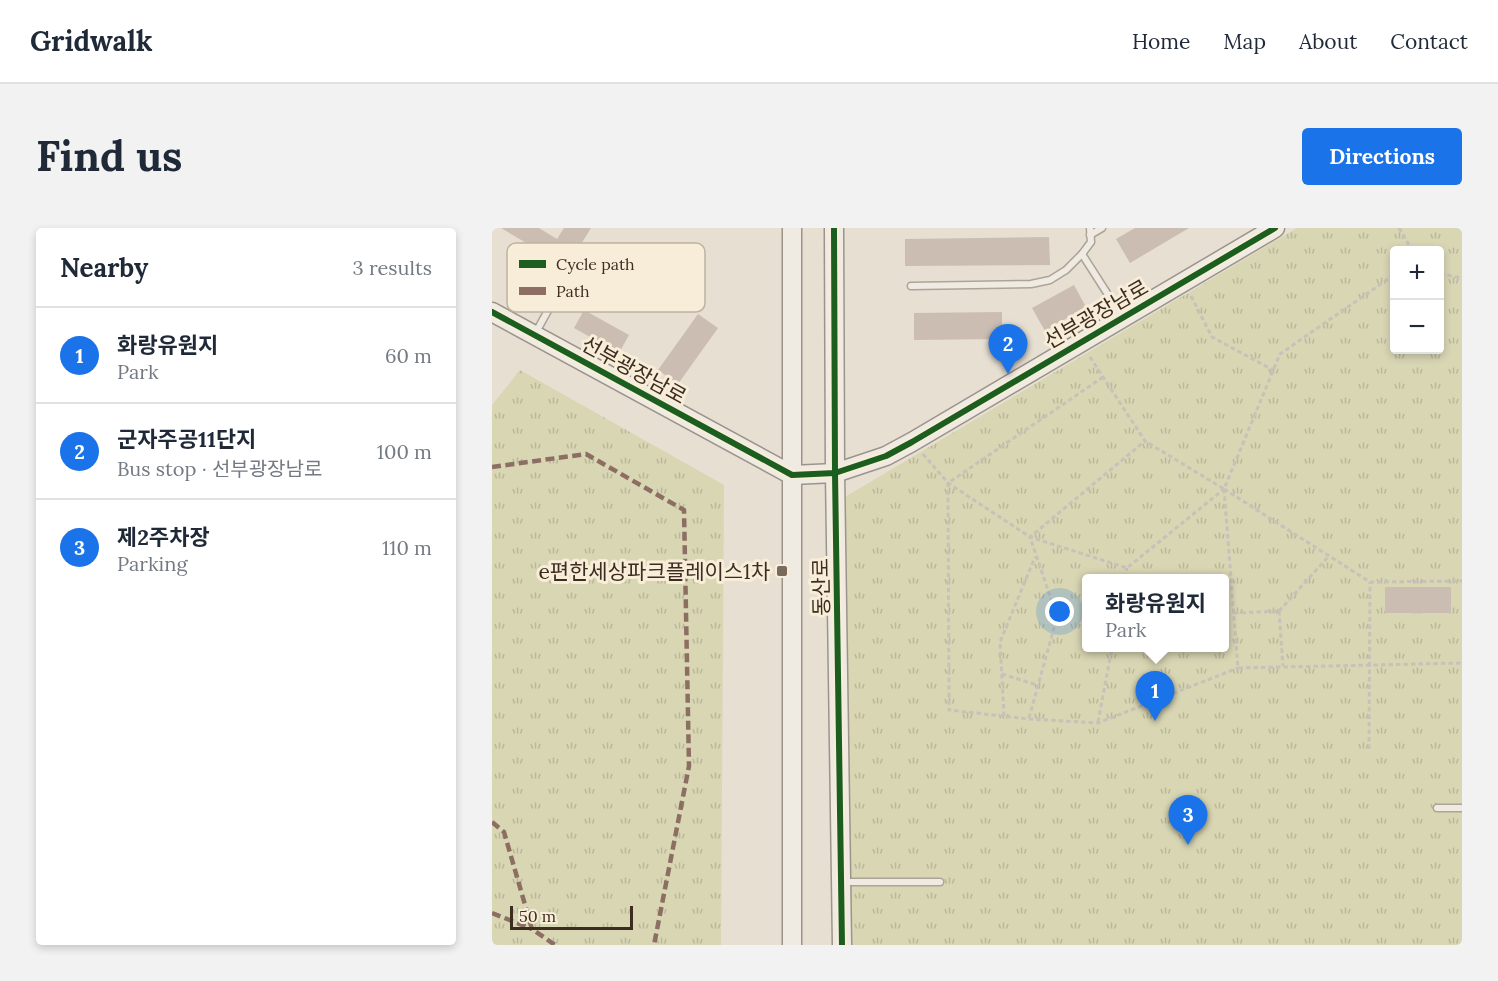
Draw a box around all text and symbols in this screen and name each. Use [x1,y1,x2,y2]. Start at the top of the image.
text: Gridwalk [30,23,153,59]
text: Home [1132,28,1190,55]
text: Map [1223,28,1266,55]
text: About [1299,28,1357,55]
text: Contact [1390,28,1468,55]
button: Directions [1302,128,1462,185]
text: Find us [36,129,182,183]
legend [507,243,705,312]
map controls [1390,246,1444,354]
button: + [1390,246,1444,300]
text: Nearby [60,251,148,284]
text: Cycle path [556,254,635,274]
text: 3 results [353,255,432,280]
street label: 선부광장남로 [1039,273,1153,355]
text: Path [556,281,590,301]
button: − [1390,300,1444,354]
pin: 2 [988,324,1028,374]
street label: 선부광장남로 [577,330,691,410]
text: 화랑유원지 [117,331,218,359]
text: 1 [75,343,84,368]
text: 60 m [385,343,432,368]
text: Park [117,359,159,384]
text: 군자주공11단지 [117,425,256,453]
text: 2 [74,439,85,464]
text: 100 m [377,439,432,464]
text: Bus stop · 선부광장남로 [117,456,322,481]
text: 제2주차장 [117,523,210,551]
text: 3 [74,535,85,560]
text: 110 m [382,535,432,560]
text: Parking [117,551,187,576]
place label: e편한세상파크플레이스1차 [538,558,770,585]
street label: 동산로 [807,558,835,616]
marker: e편한세상파크플레이스1차 [775,564,789,578]
popup [1082,574,1229,652]
text: 화랑유원지 [1105,589,1206,617]
your location [1045,597,1074,626]
text: Park [1105,617,1147,642]
pin: 1 [1136,672,1174,721]
pin: 3 [1168,796,1208,845]
scale bar [510,903,633,930]
text: 50 m [519,906,556,926]

